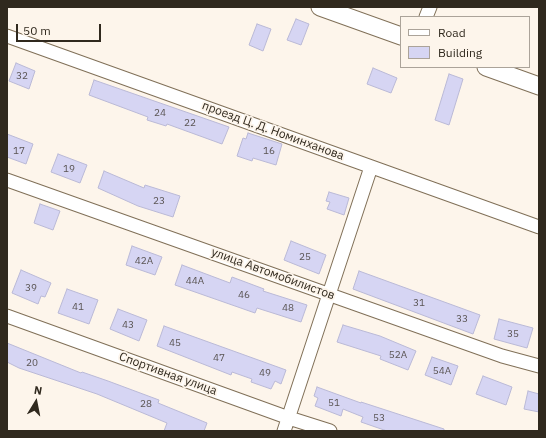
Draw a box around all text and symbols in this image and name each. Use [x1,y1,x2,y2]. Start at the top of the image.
scale bar [18,16,103,42]
legend [400,16,530,68]
text: 50 m [23,23,51,38]
text: Road [438,25,466,40]
text: Building [438,45,482,60]
house number: 32 [16,70,28,82]
street label: проезд Ц. Д. Номинханова [200,99,346,163]
house number: 24 [154,107,166,119]
house number: 22 [184,117,196,129]
house number: 17 [13,145,25,157]
house number: 16 [263,145,275,157]
house number: 19 [63,163,75,175]
house number: 23 [153,195,165,207]
street label: улица Автомобилистов [209,245,337,303]
house number: 25 [299,251,311,263]
house number: 42А [135,255,153,267]
house number: 44А [186,275,204,287]
house number: 39 [25,282,37,294]
house number: 46 [238,289,250,301]
house number: 31 [413,297,425,309]
house number: 41 [72,301,84,313]
house number: 48 [282,302,294,314]
house number: 33 [456,313,468,325]
house number: 43 [122,319,134,331]
house number: 35 [507,328,519,340]
house number: 45 [169,337,181,349]
house number: 52А [389,349,407,361]
street label: Спортивная улица [117,350,219,398]
house number: 47 [213,352,225,364]
house number: 20 [26,357,38,369]
house number: 54А [433,365,451,377]
house number: 49 [259,367,271,379]
north arrow [16,382,56,422]
text: N [33,383,43,398]
house number: 51 [328,397,340,409]
house number: 28 [140,398,152,410]
house number: 53 [373,412,385,424]

